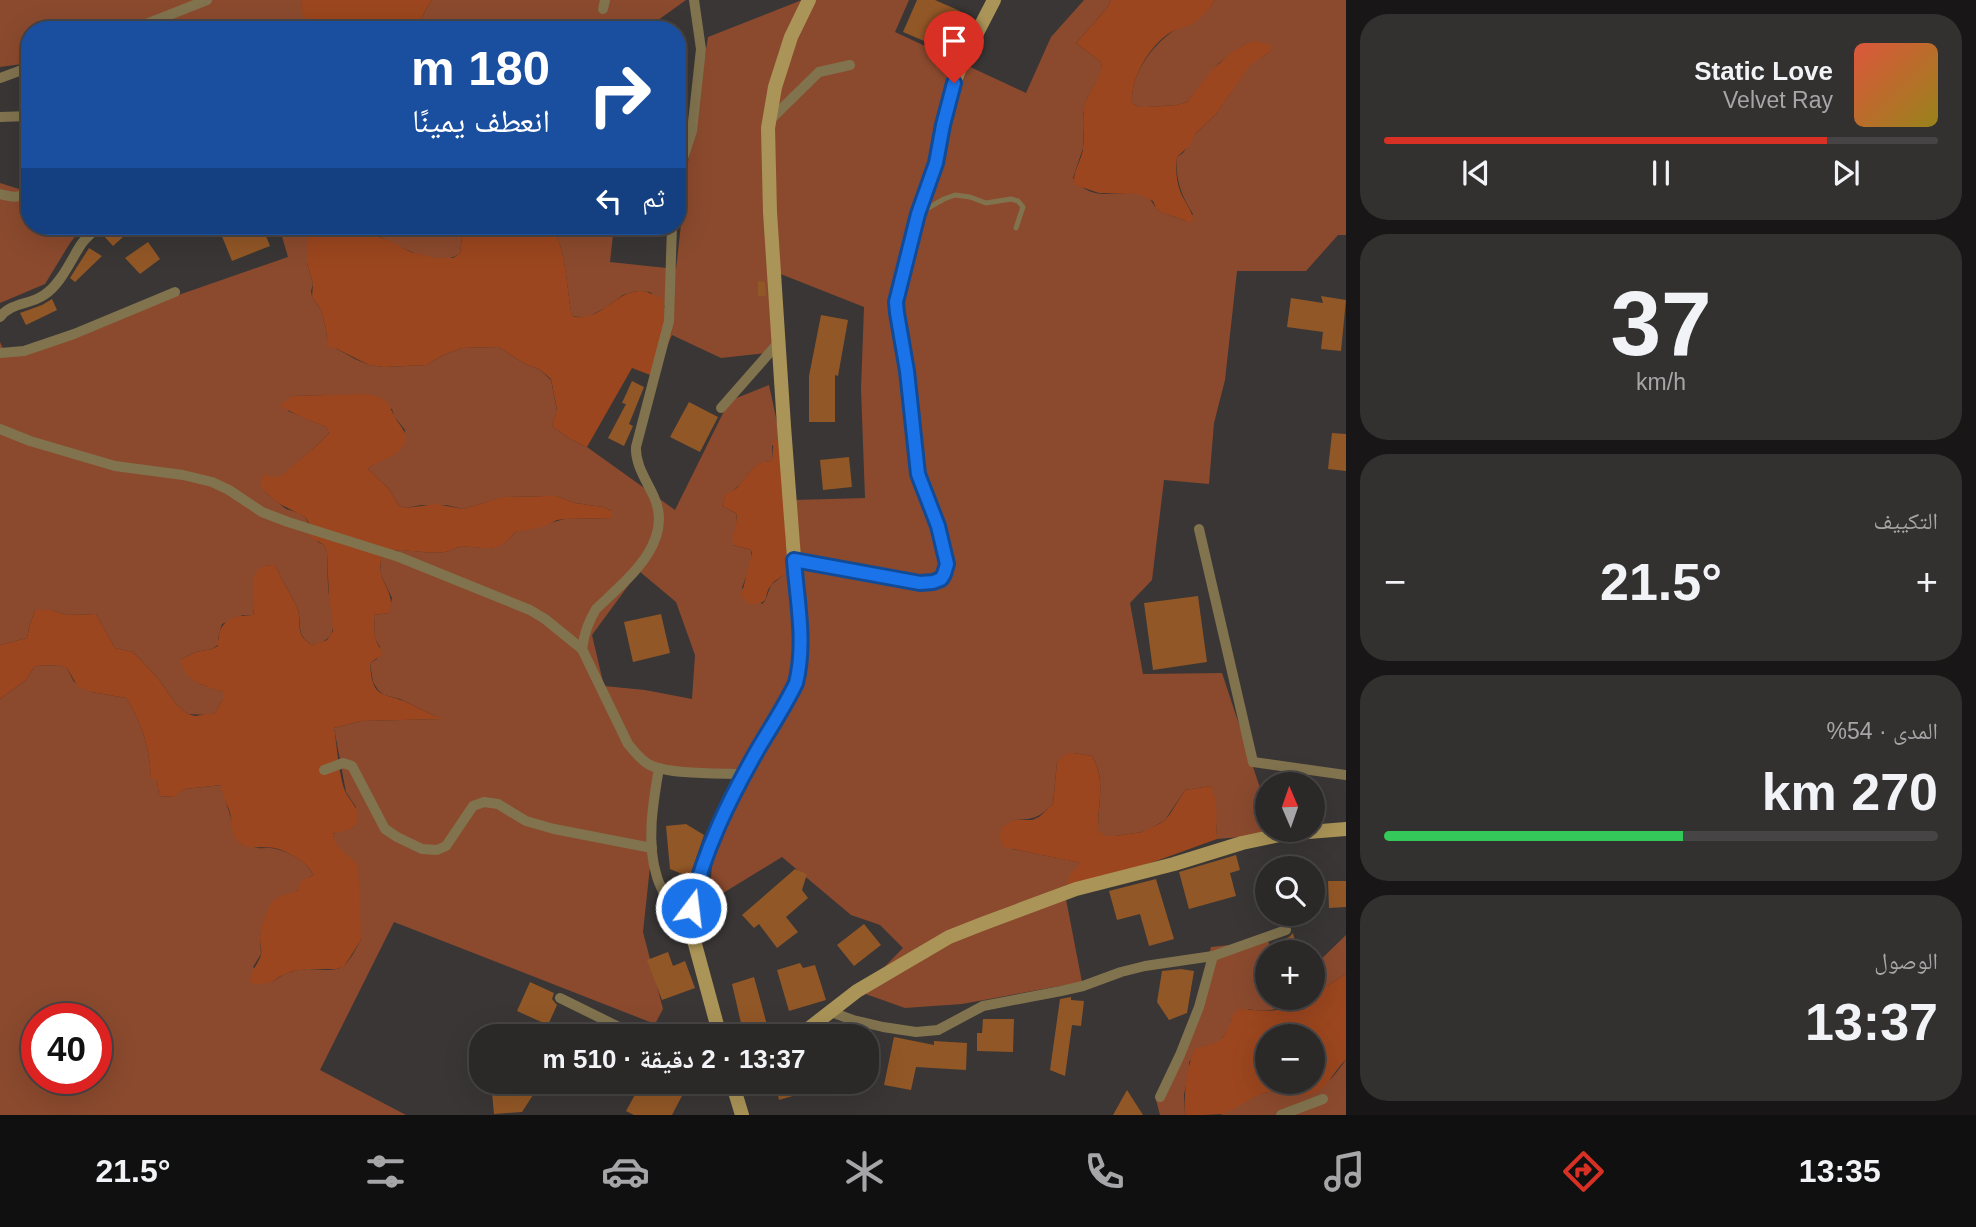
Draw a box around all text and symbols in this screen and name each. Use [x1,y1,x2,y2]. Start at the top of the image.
pin [924,11,984,83]
icon: arrive [935,22,973,60]
text: 180 m [411,41,550,95]
icon: right [574,49,665,140]
text: Static Love [1694,56,1833,86]
text: Velvet Ray [1723,87,1833,113]
text: انعطف يمينًا [412,103,550,139]
icon: previous [1457,154,1495,192]
icon: pause [1642,154,1680,192]
icon: next [1827,154,1865,192]
icon: left [590,182,628,220]
text: ثم [642,183,665,213]
text: 37 [1610,273,1712,374]
text: km/h [1636,369,1686,395]
text: التكييف [1873,508,1938,534]
text: 21.5° [1600,553,1722,611]
text: − [1384,561,1406,603]
text: + [1916,561,1938,603]
text: المدى · 54% [1827,718,1938,744]
text: 270 km [1762,763,1938,821]
north arrow [1255,772,1325,842]
map controls [1255,772,1325,1094]
button: search [1255,856,1325,926]
position arrow [654,871,728,945]
button: + [1255,940,1325,1010]
text: الوصول [1874,948,1938,974]
text: 13:37 [1805,993,1938,1051]
speed limit sign: 40 [21,1003,112,1094]
button: − [1255,1024,1325,1094]
text: 13:37 · 2 دقيقة · 510 m [543,1044,805,1074]
icon: filters [361,1147,410,1196]
icon: car [601,1147,650,1196]
icon: climate [840,1147,889,1196]
icon: phone [1080,1147,1129,1196]
icon: music [1320,1147,1369,1196]
icon: directions [1559,1147,1608,1196]
text: 21.5° [95,1153,170,1189]
text: 13:35 [1799,1153,1881,1189]

